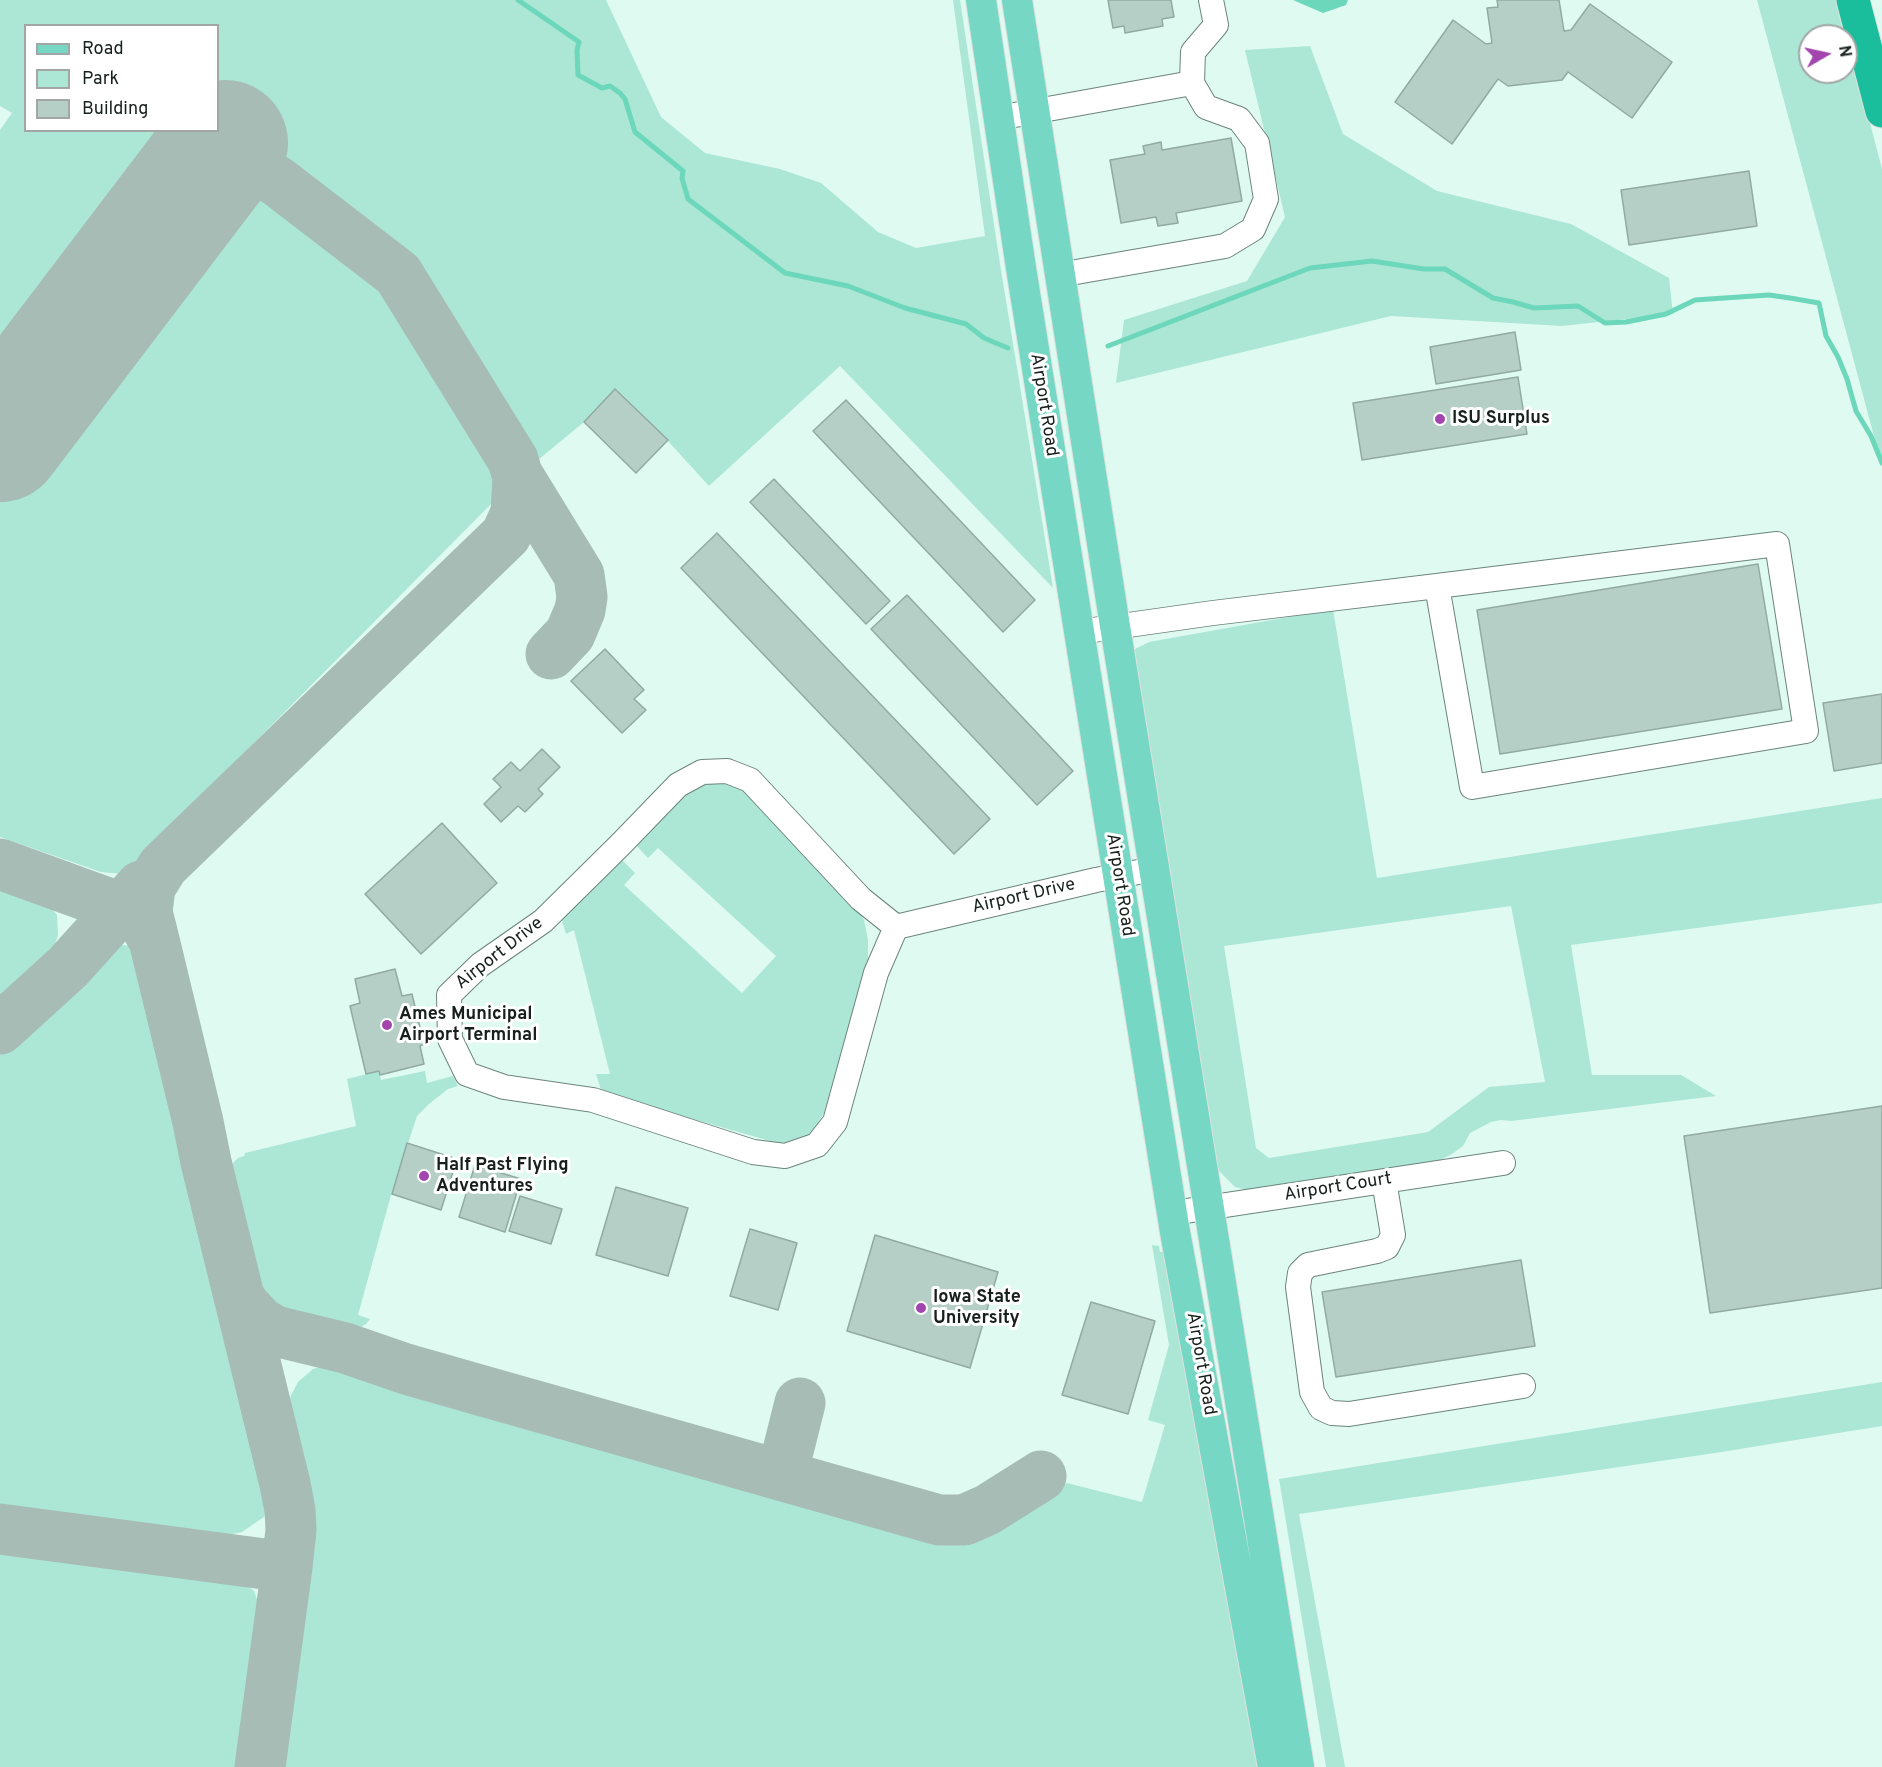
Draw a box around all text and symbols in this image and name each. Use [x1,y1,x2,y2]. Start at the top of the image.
legend [24,24,219,132]
north arrow [1798,24,1858,84]
text: Road [82,38,124,61]
text: N [1833,44,1855,59]
text: Park [82,68,119,91]
text: Building [82,98,148,121]
street label: Airport Road [1024,352,1062,458]
place label: ISU Surplus [1452,408,1550,430]
marker: ISU Surplus [1433,412,1447,426]
street label: Airport Road [1100,832,1138,938]
street label: Airport Drive [970,875,1078,919]
street label: Airport Drive [452,913,548,995]
place label: Ames Municipal Airport Terminal [399,1004,537,1046]
marker: Ames Municipal Airport Terminal [380,1018,394,1032]
place label: Half Past Flying Adventures [436,1155,569,1198]
marker: Half Past Flying Adventures [417,1169,431,1183]
street label: Airport Court [1283,1169,1393,1207]
place label: Iowa State University [933,1287,1021,1330]
marker: Iowa State University [914,1301,928,1315]
street label: Airport Road [1180,1311,1220,1417]

